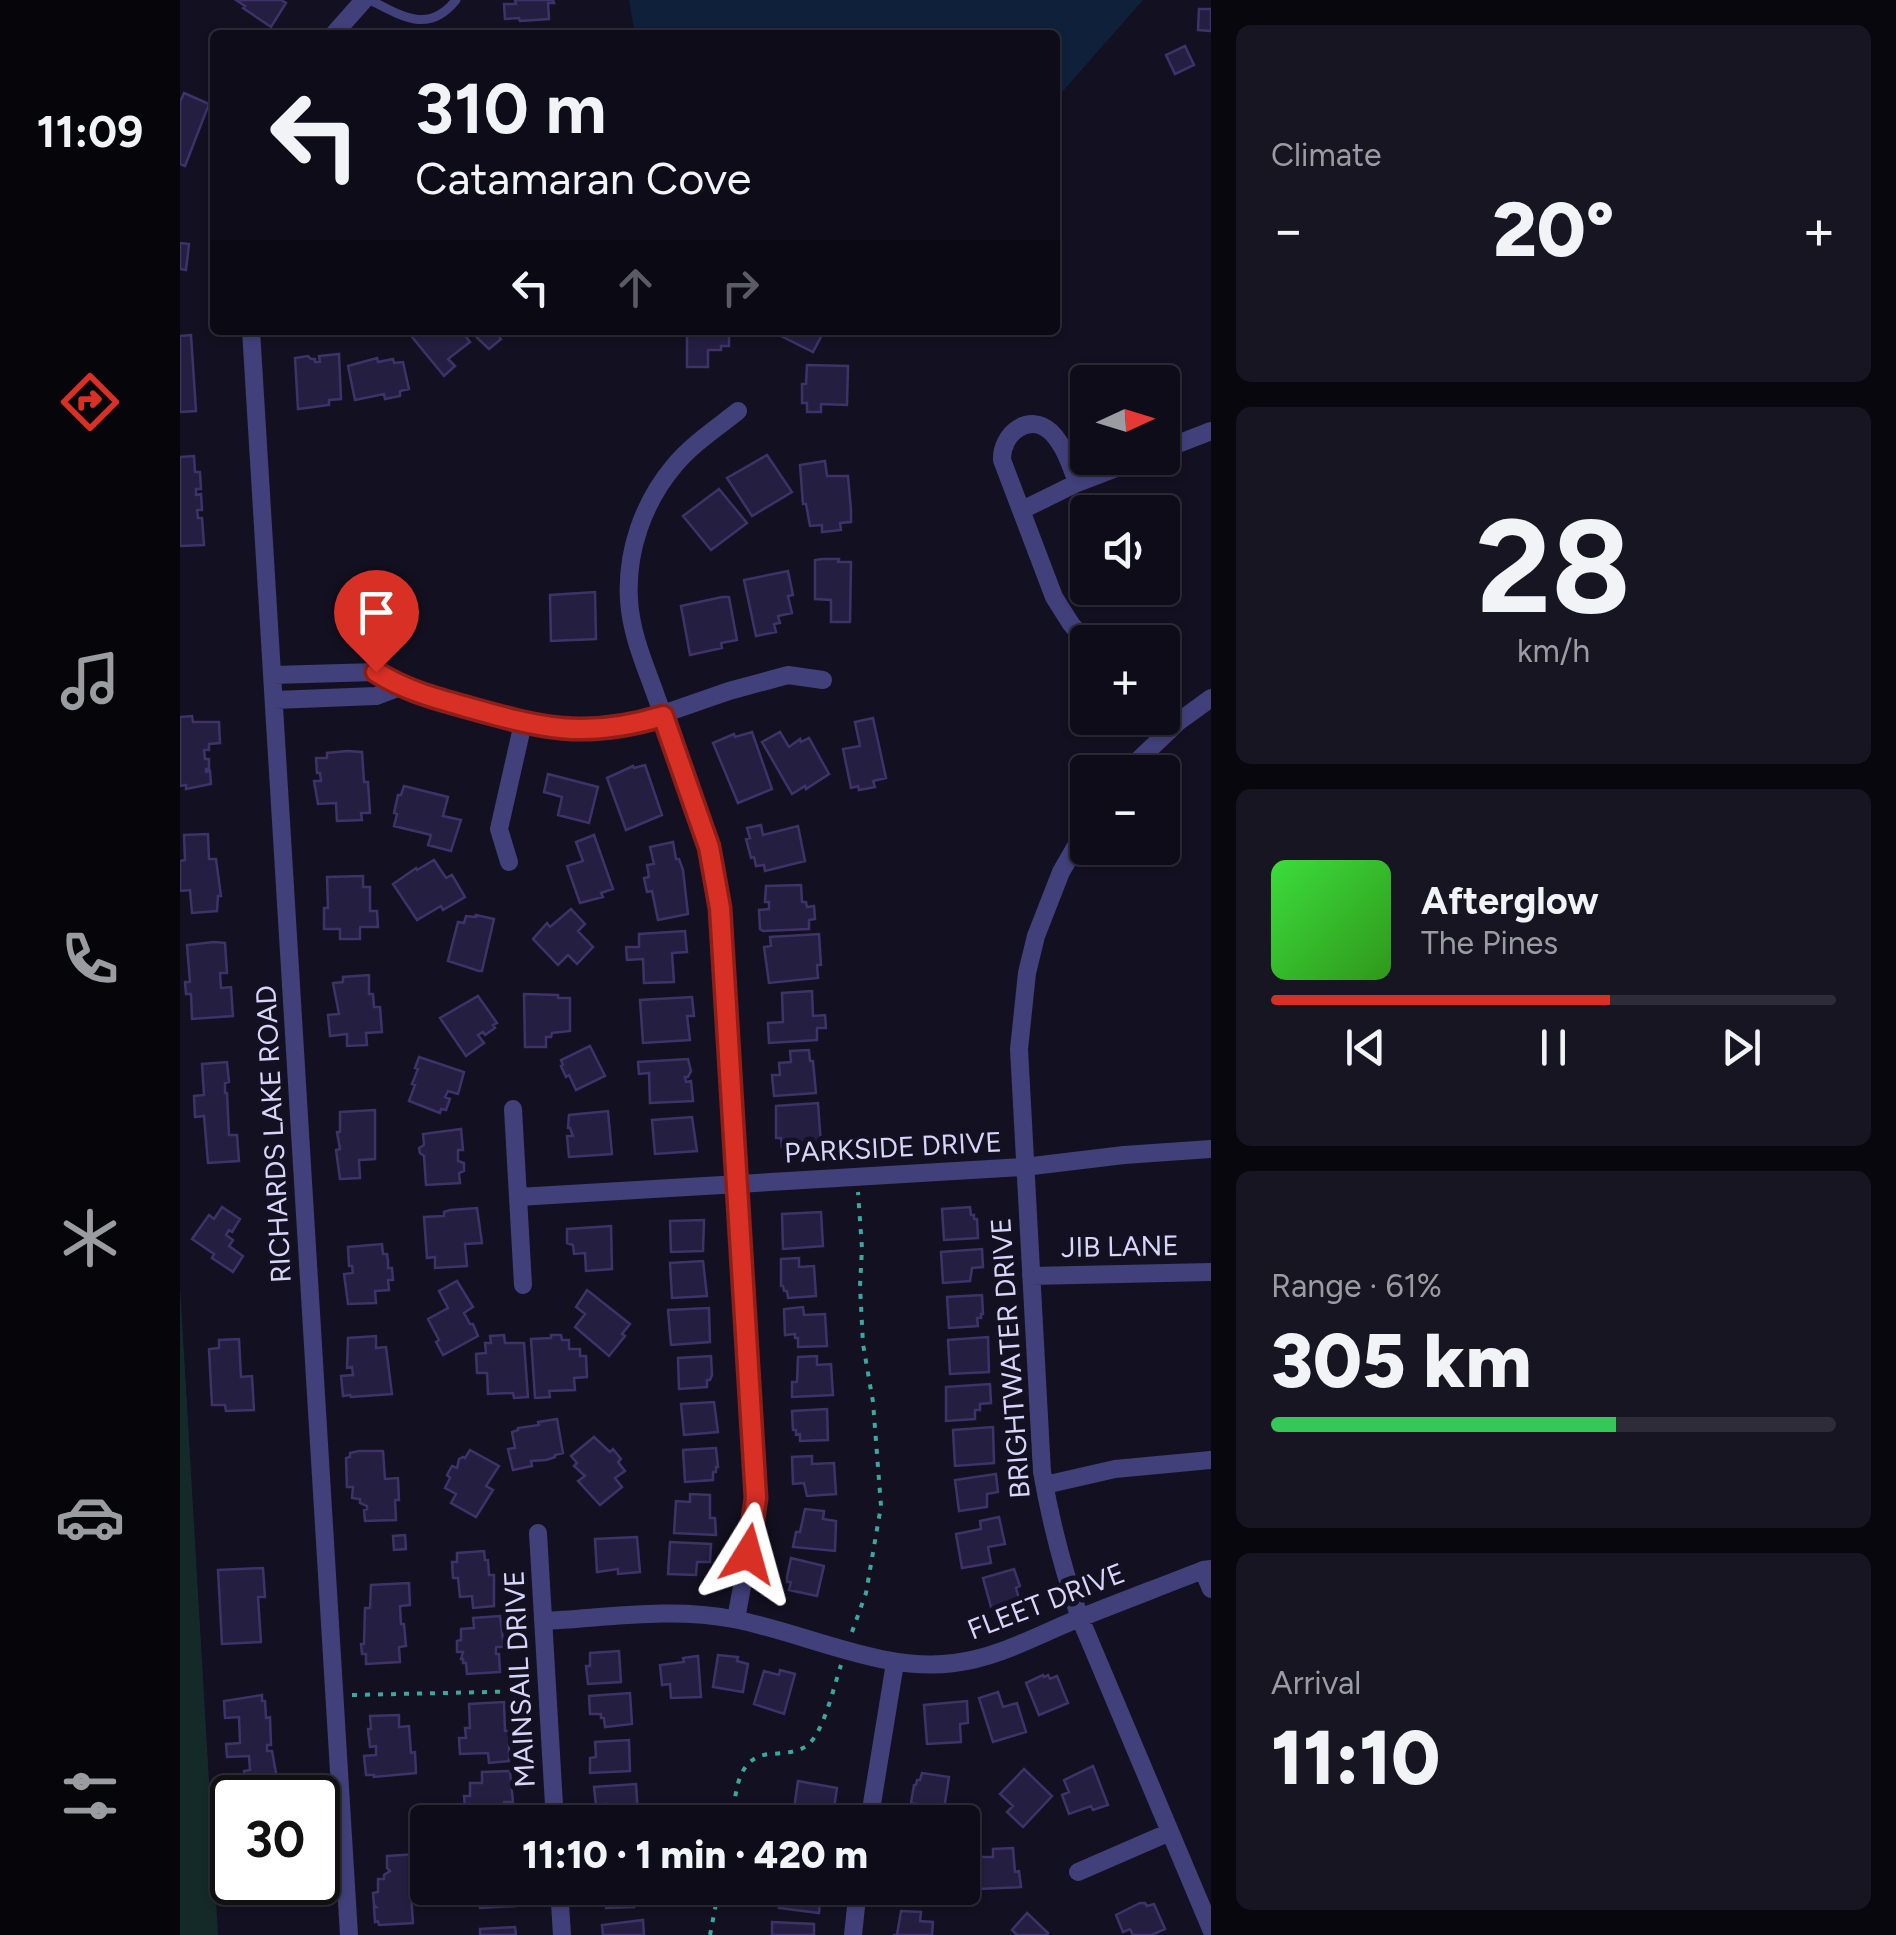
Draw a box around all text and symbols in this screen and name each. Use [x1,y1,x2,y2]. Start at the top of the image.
text: 310 m [415,66,607,151]
icon: left [250,70,380,200]
text: 11:09 [37,104,143,158]
text: Climate [1271,136,1382,174]
text: Catamaran Cove [415,151,751,205]
text: 20° [1493,185,1614,275]
text: − [1271,197,1305,263]
text: + [1802,197,1836,263]
icon: left [503,260,558,315]
icon: ahead [608,260,663,315]
icon: right [713,260,768,315]
north arrow [1070,365,1180,475]
map controls [1070,365,1180,865]
icon: directions [55,367,125,437]
text: 28 [1476,489,1631,645]
button: sound [1070,495,1180,605]
pin [334,570,419,673]
icon: arrive [349,585,404,640]
button: + [1070,625,1180,735]
text: km/h [1517,632,1590,670]
icon: music [55,646,125,716]
button: − [1070,755,1180,865]
text: Afterglow [1421,878,1599,924]
icon: phone [55,924,125,994]
text: The Pines [1421,924,1558,962]
street label: RICHARDS LAKE ROAD [248,984,298,1284]
icon: previous [1338,1020,1393,1075]
icon: pause [1526,1020,1581,1075]
icon: next [1714,1020,1769,1075]
street label: PARKSIDE DRIVE [783,1124,1003,1170]
icon: climate [55,1203,125,1273]
street label: BRIGHTWATER DRIVE [983,1216,1037,1500]
street label: JIB LANE [1061,1228,1179,1264]
text: Range · 61% [1271,1267,1442,1305]
text: 305 km [1271,1316,1532,1406]
icon: car [55,1482,125,1552]
position arrow [696,1502,800,1606]
street label: FLEET DRIVE [963,1555,1129,1647]
street label: MAINSAIL DRIVE [496,1570,542,1788]
text: Arrival [1271,1664,1361,1702]
text: 11:10 [1271,1713,1440,1803]
icon: filters [55,1761,125,1831]
speed limit sign: 30 [210,1775,340,1905]
text: 11:10 · 1 min · 420 m [522,1832,868,1878]

